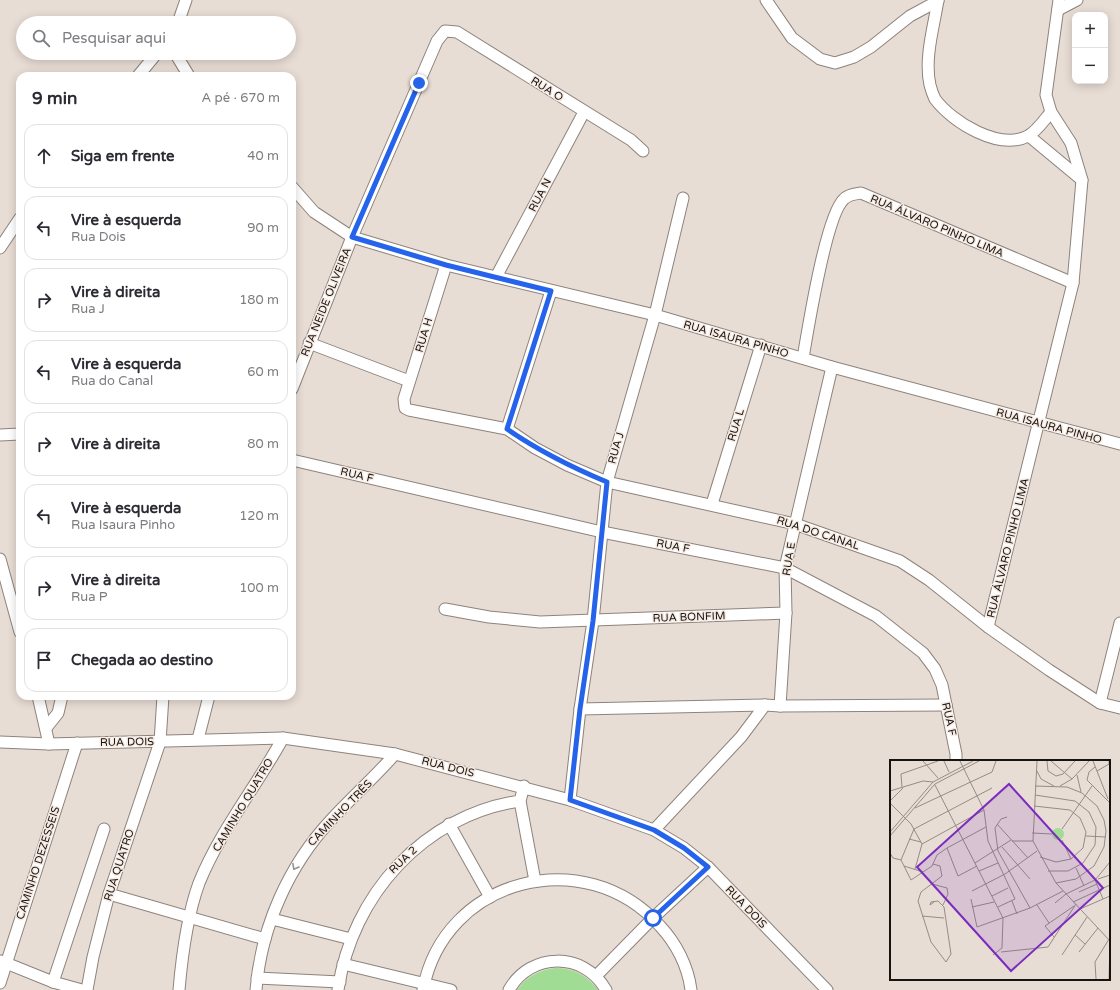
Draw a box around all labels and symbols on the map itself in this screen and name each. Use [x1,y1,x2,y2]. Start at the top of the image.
route end [410,74,428,92]
street label: RUA O [528,74,566,104]
street label: RUA N [526,176,554,214]
street label: RUA ÁLVARO PINHO LIMA [868,191,1006,260]
street label: RUA NEIDE OLIVEIRA [298,246,354,358]
street label: RUA H [413,316,435,354]
street label: RUA ISAURA PINHO [682,318,790,360]
street label: RUA ISAURA PINHO [995,406,1103,446]
street label: RUA L [725,407,747,443]
street label: RUA J [605,431,627,465]
street label: RUA F [339,465,375,485]
street label: RUA ÁLVARO PINHO LIMA [983,476,1032,619]
street label: RUA DO CANAL [775,513,862,553]
street label: RUA F [655,536,691,556]
street label: RUA E [780,541,798,577]
street label: RUA BONFIM [652,609,726,625]
street label: RUA F [939,701,959,737]
street label: RUA DOIS [100,735,154,749]
street label: RUA DOIS [420,754,476,780]
street label: CAMINHO QUATRO [210,756,276,854]
inset map [890,760,1110,980]
street label: CAMINHO TRÊS [305,777,375,849]
street label: CAMINHO DEZESSEIS [14,805,63,921]
street label: RUA QUATRO [101,827,137,903]
street label: RUA 2 [386,843,420,876]
one-way arrow [293,863,300,870]
street label: RUA DOIS [723,883,770,931]
route start [644,909,662,927]

